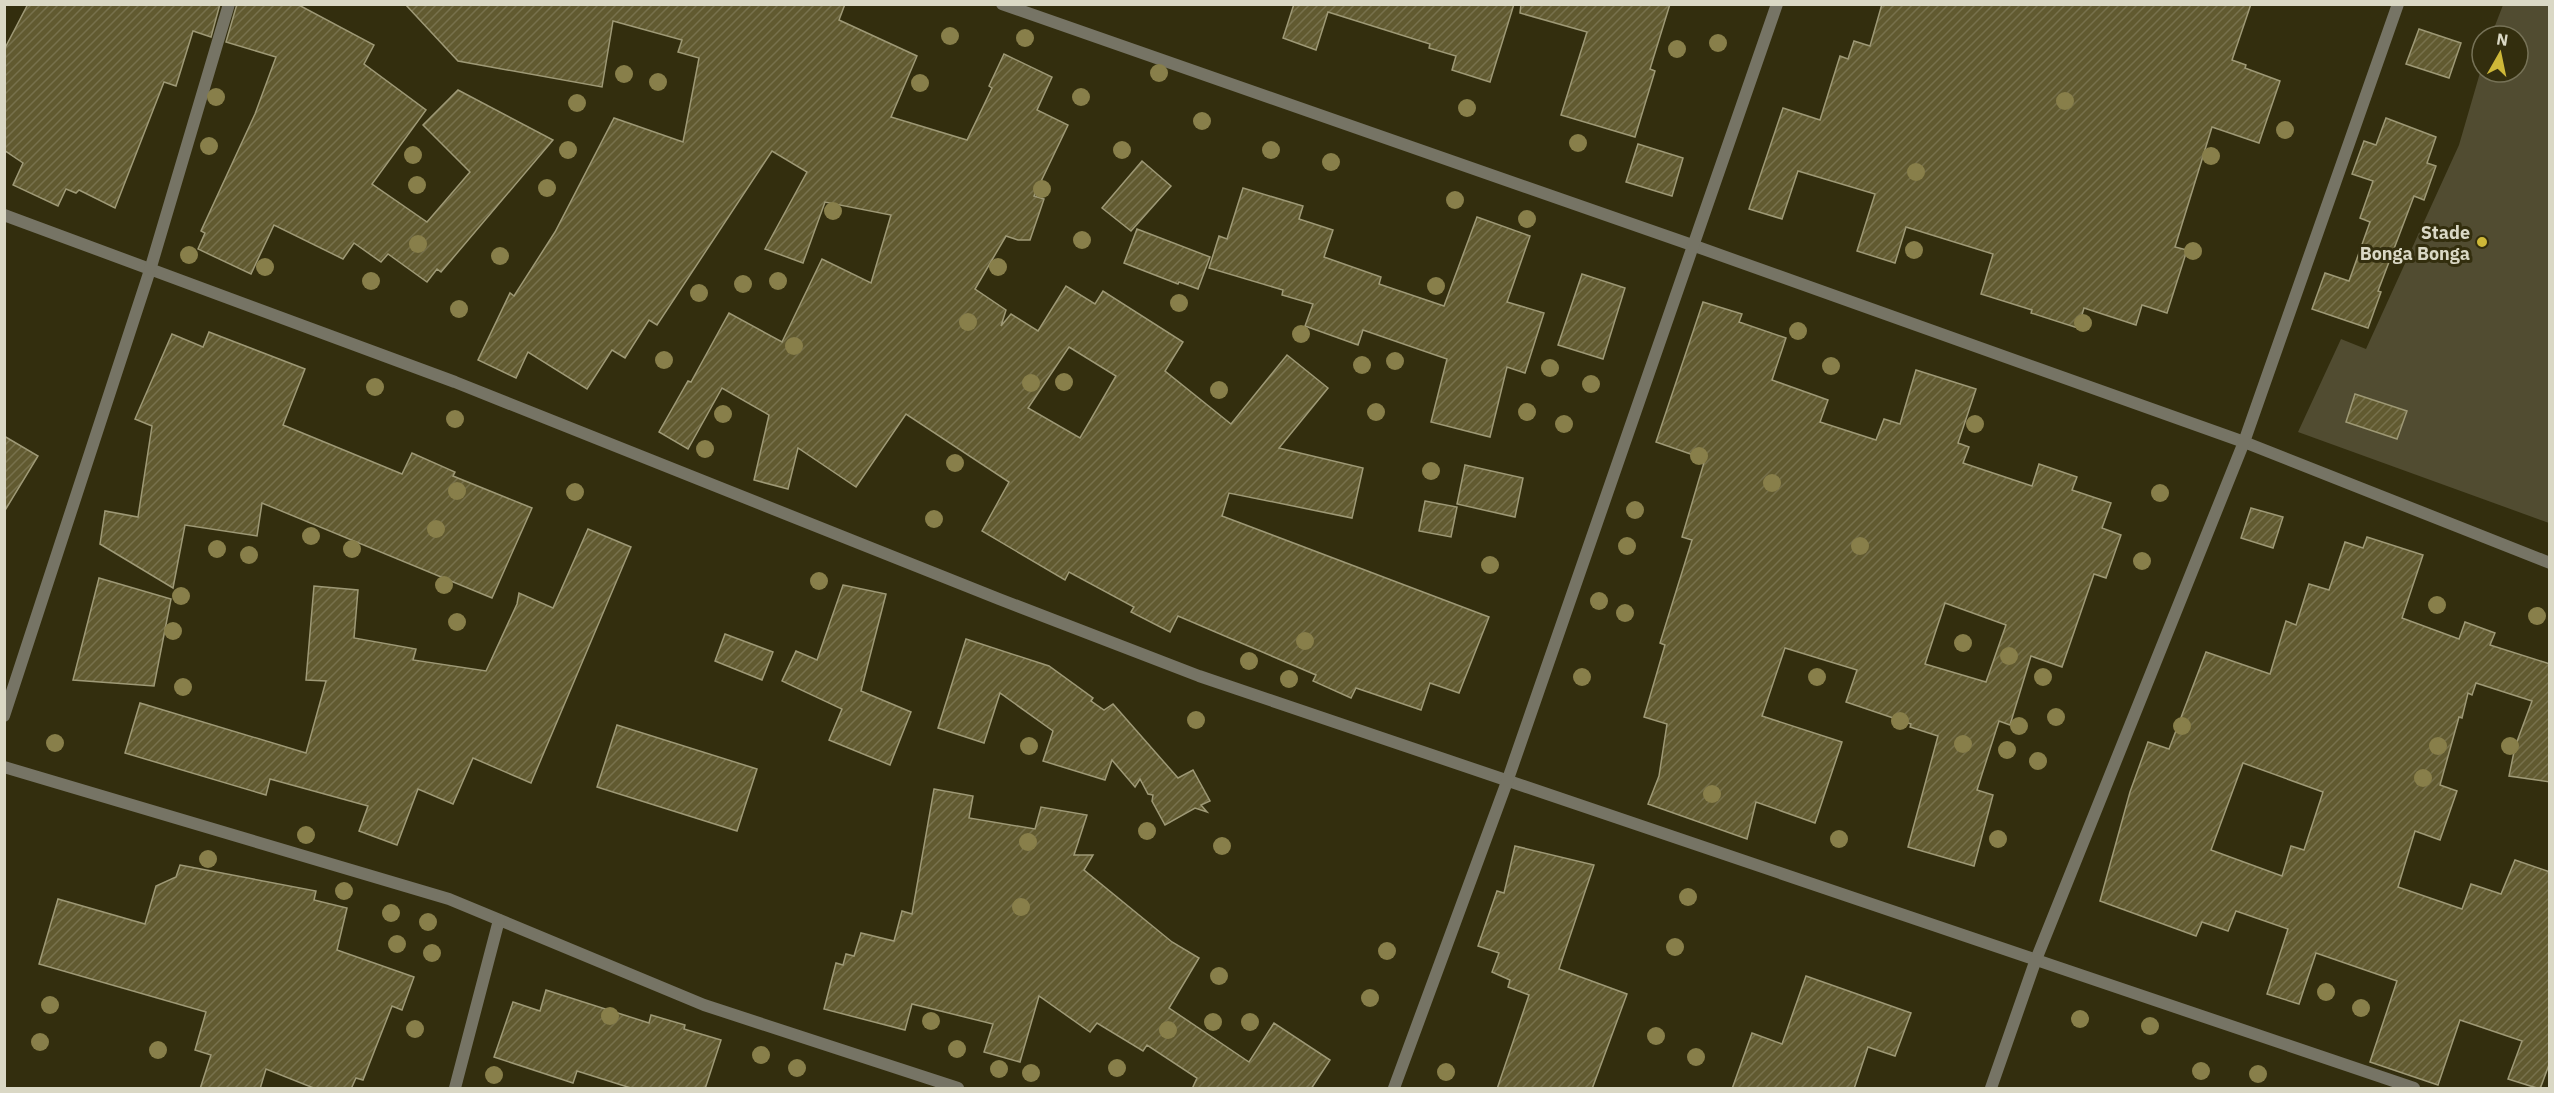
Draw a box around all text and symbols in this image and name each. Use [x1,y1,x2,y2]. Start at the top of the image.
north arrow [2470,24,2530,84]
text: N [2495,28,2510,50]
place label: Stade Bonga Bonga [2360,221,2470,265]
marker: Stade Bonga Bonga [2475,235,2489,249]

